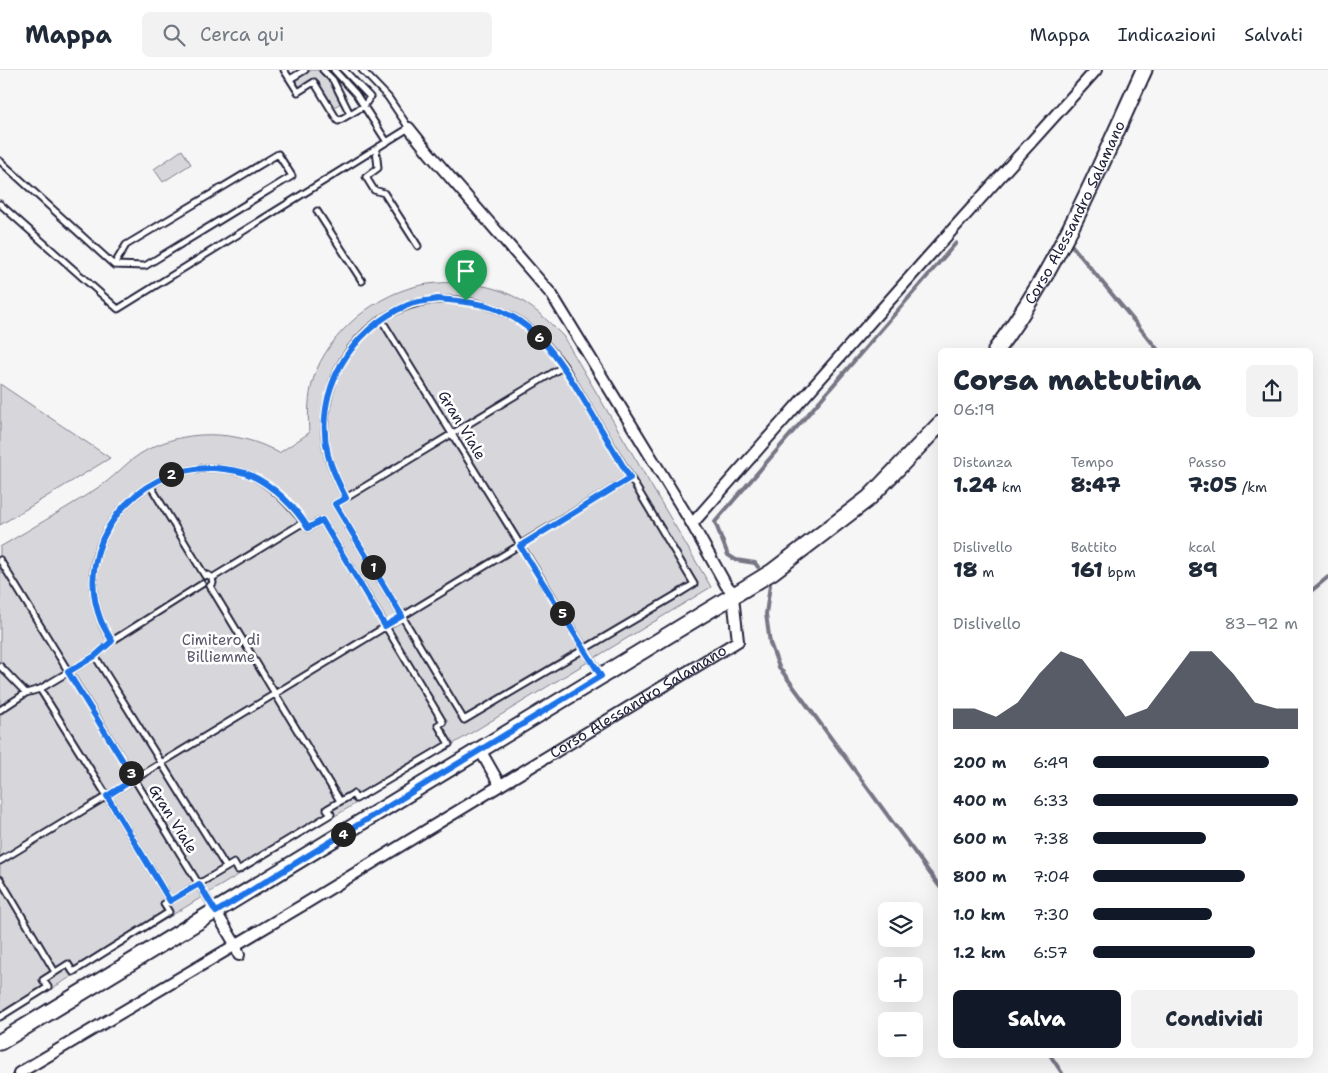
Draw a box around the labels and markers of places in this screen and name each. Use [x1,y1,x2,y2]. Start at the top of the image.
pin [445,250,487,301]
pin: 6 [526,324,552,350]
pin: 2 [158,462,184,486]
pin: 1 [360,554,386,580]
pin: 5 [550,600,574,626]
pin: 3 [118,760,144,786]
pin: 4 [330,822,356,846]

